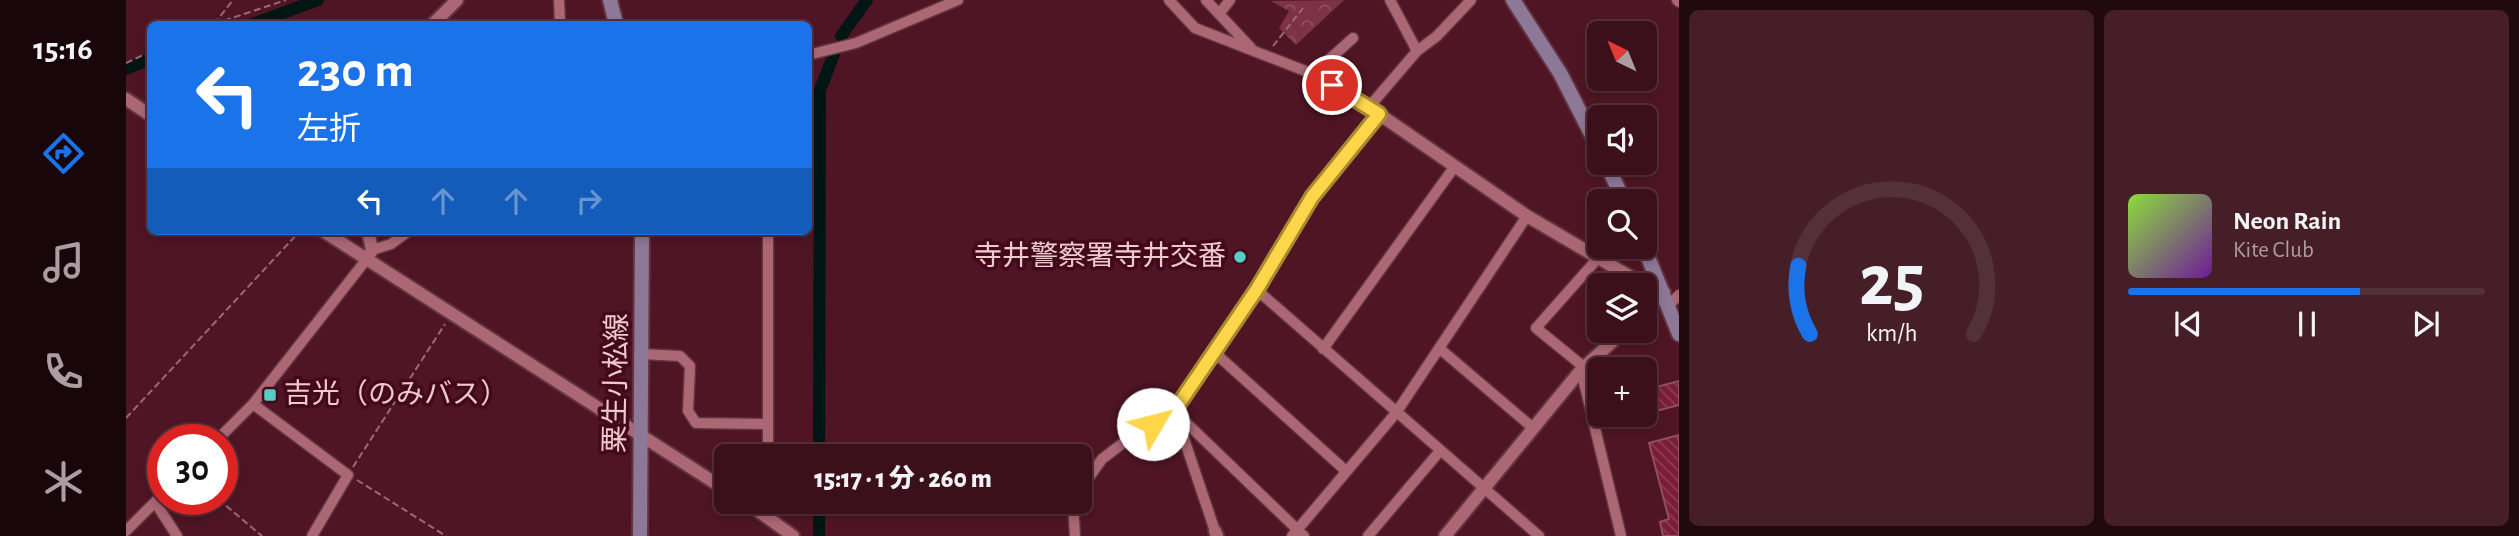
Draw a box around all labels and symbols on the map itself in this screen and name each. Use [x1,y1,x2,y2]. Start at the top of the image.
north arrow [1587,21,1657,91]
pin [1302,55,1362,115]
place label: 寺井警察署寺井交番 [974,241,1226,271]
marker: 寺井警察署寺井交番 [1232,249,1248,265]
street label: 粟生小松線 [600,313,632,453]
place label: 吉光（のみバス） [284,379,508,409]
marker: 吉光（のみバス） [262,387,278,403]
position arrow [1116,387,1190,461]
speed limit sign: 30 [147,424,238,515]

